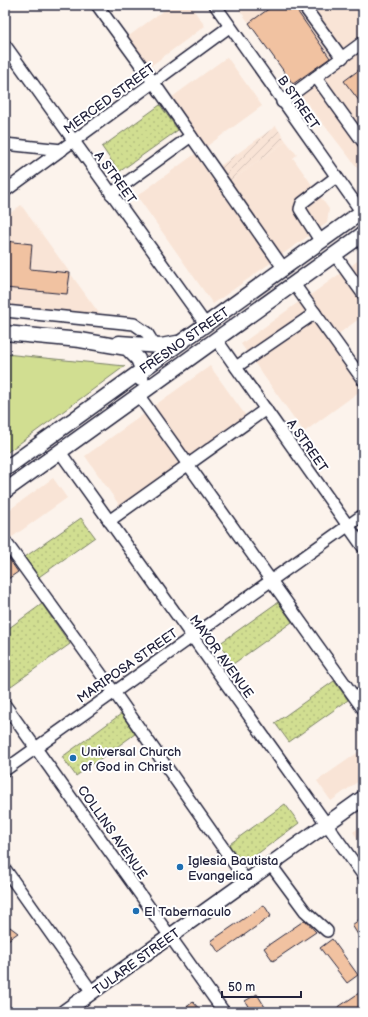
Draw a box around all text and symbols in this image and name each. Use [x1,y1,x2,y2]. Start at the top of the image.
street label: MERCED STREET [61,60,159,137]
street label: B STREET [274,73,323,133]
street label: A STREET [91,148,140,207]
street label: FRESNO STREET [137,304,233,378]
street label: A STREET [283,416,331,475]
street label: MAYOR AVENUE [186,612,257,702]
street label: MARIPOSA STREET [74,625,181,707]
place label: Universal Church of God in Christ [81,744,181,775]
marker: Universal Church of God in Christ [68,753,78,763]
street label: COLLINS AVENUE [74,783,151,883]
place label: Iglesia Bautista Evangelica [188,853,278,884]
marker: Iglesia Bautista Evangelica [175,862,185,872]
place label: El Tabernaculo [144,904,231,920]
marker: El Tabernaculo [131,906,141,916]
street label: TULARE STREET [90,925,183,999]
scale bar [222,973,301,999]
text: 50 m [228,980,255,995]

